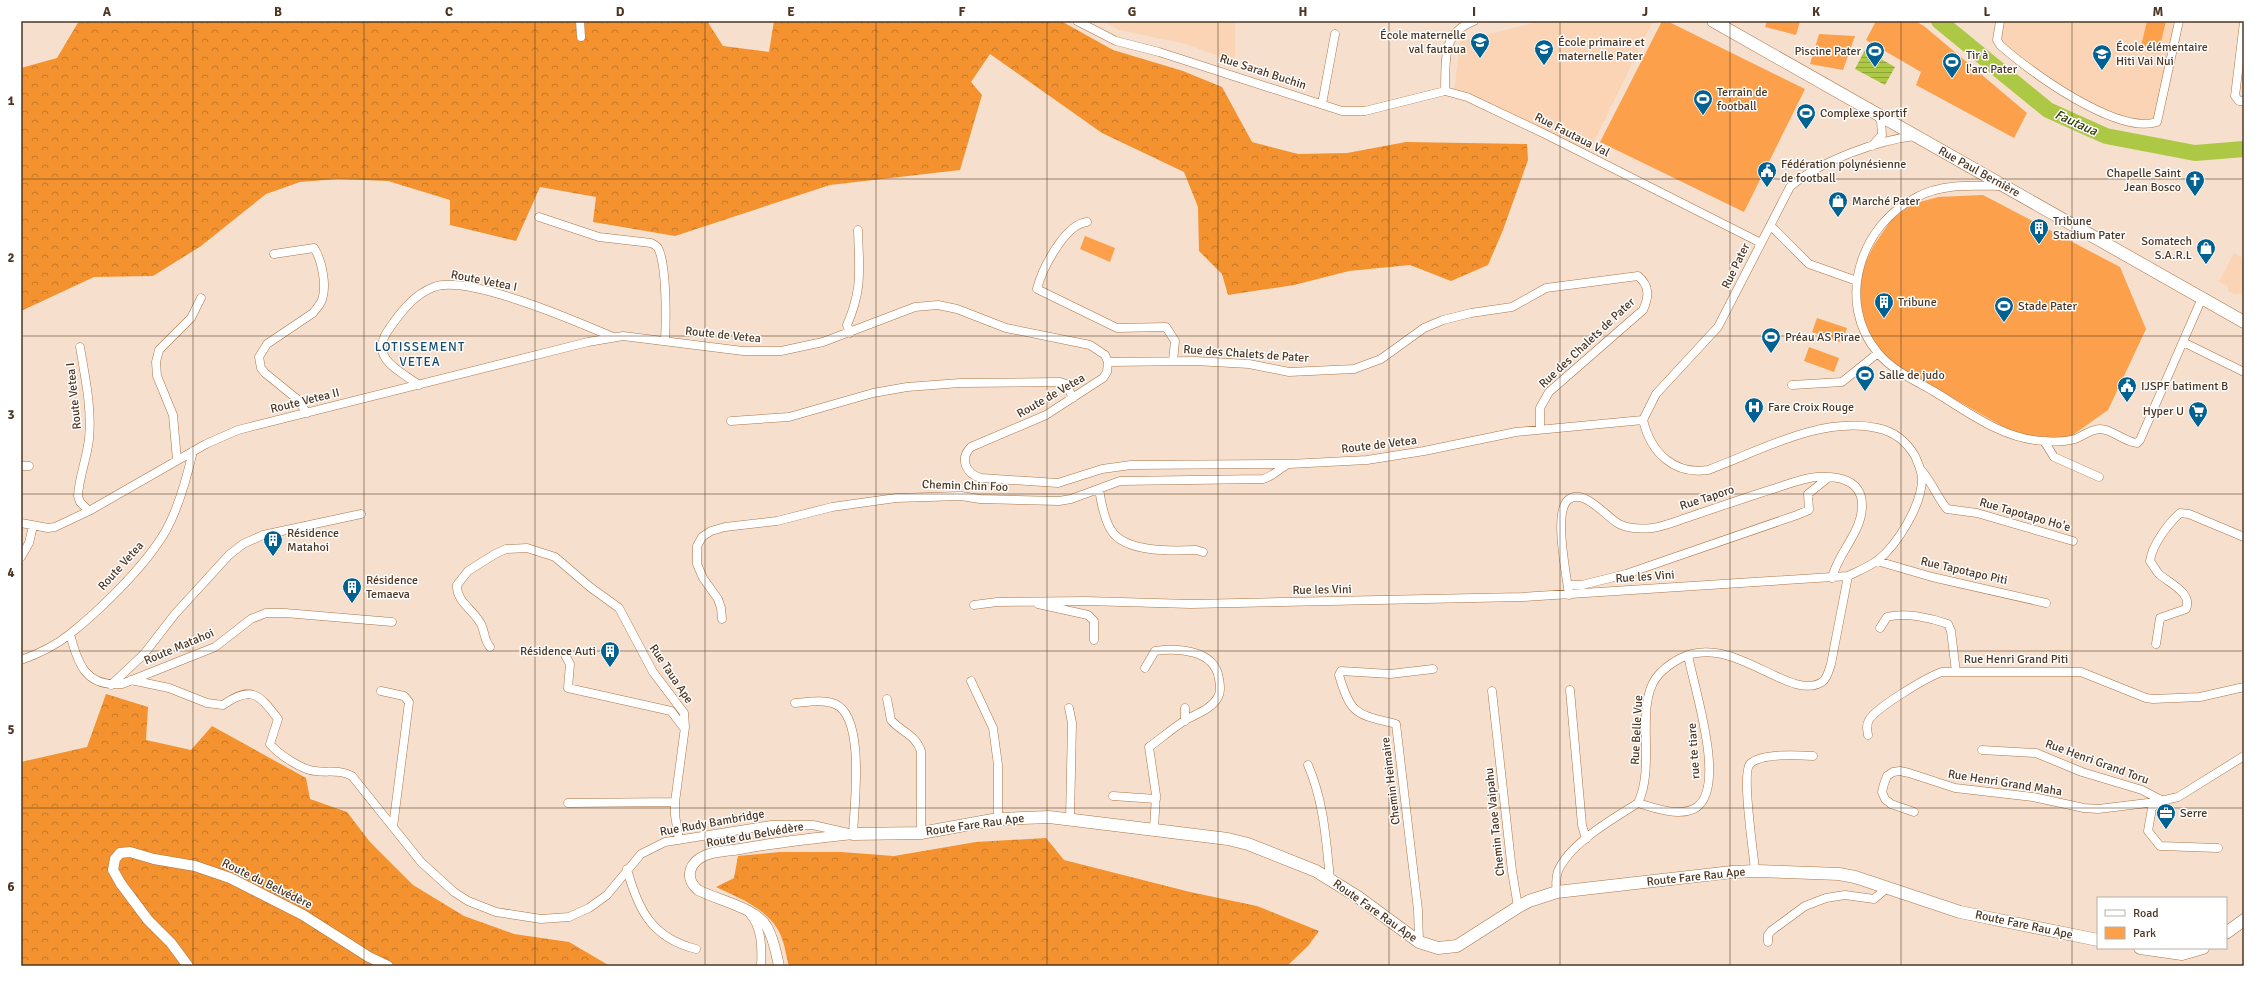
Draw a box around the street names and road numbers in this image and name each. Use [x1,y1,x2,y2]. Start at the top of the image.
street label: Rue Sarah Buchin [1218,51,1308,93]
street label: Rue Fautaua Val [1532,110,1612,161]
street label: Rue Paul Bernière [1935,143,2023,201]
street label: Rue Pater [1718,240,1754,291]
street label: Route Vetea I [450,267,518,295]
street label: Rue des Chalets de Pater [1536,294,1639,391]
street label: Route de Vetea [684,324,762,346]
street label: Rue des Chalets de Pater [1183,342,1310,366]
street label: Route Vetea I [63,362,85,430]
street label: Route de Vetea [1014,370,1088,422]
street label: Route Vetea II [269,385,341,417]
street label: Route de Vetea [1340,433,1418,457]
street label: Chemin Chin Foo [922,477,1008,495]
street label: Rue Taporo [1678,482,1736,514]
street label: Rue Tapotapo Ho'e [1978,495,2072,535]
street label: Route Vetea [95,538,147,594]
street label: Rue Tapotapo Piti [1919,554,2009,588]
street label: Rue les Vini [1615,567,1675,587]
street label: Rue les Vini [1292,582,1352,598]
street label: Route Matahoi [142,626,216,668]
street label: Rue Taua Ape [646,642,696,706]
street label: Rue Henri Grand Piti [1964,652,2068,667]
street label: Rue Belle Vue [1628,695,1646,765]
street label: rue te tiare [1685,722,1703,780]
street label: Chemin Heimaire [1378,736,1404,826]
street label: Rue Henri Grand Toru [2043,736,2151,788]
street label: Chemin Taoe Vaipahu [1482,767,1508,877]
street label: Rue Henri Grand Maha [1947,767,2063,799]
street label: Rue Rudy Bambridge [658,806,766,840]
street label: Route Fare Rau Ape [925,811,1025,839]
street label: Route du Belvédère [705,819,805,851]
street label: Route du Belvédère [219,856,315,912]
street label: Route Fare Rau Ape [1646,864,1746,890]
street label: Route Fare Rau Ape [1330,876,1420,946]
street label: Route Fare Rau Ape [1974,907,2074,943]

